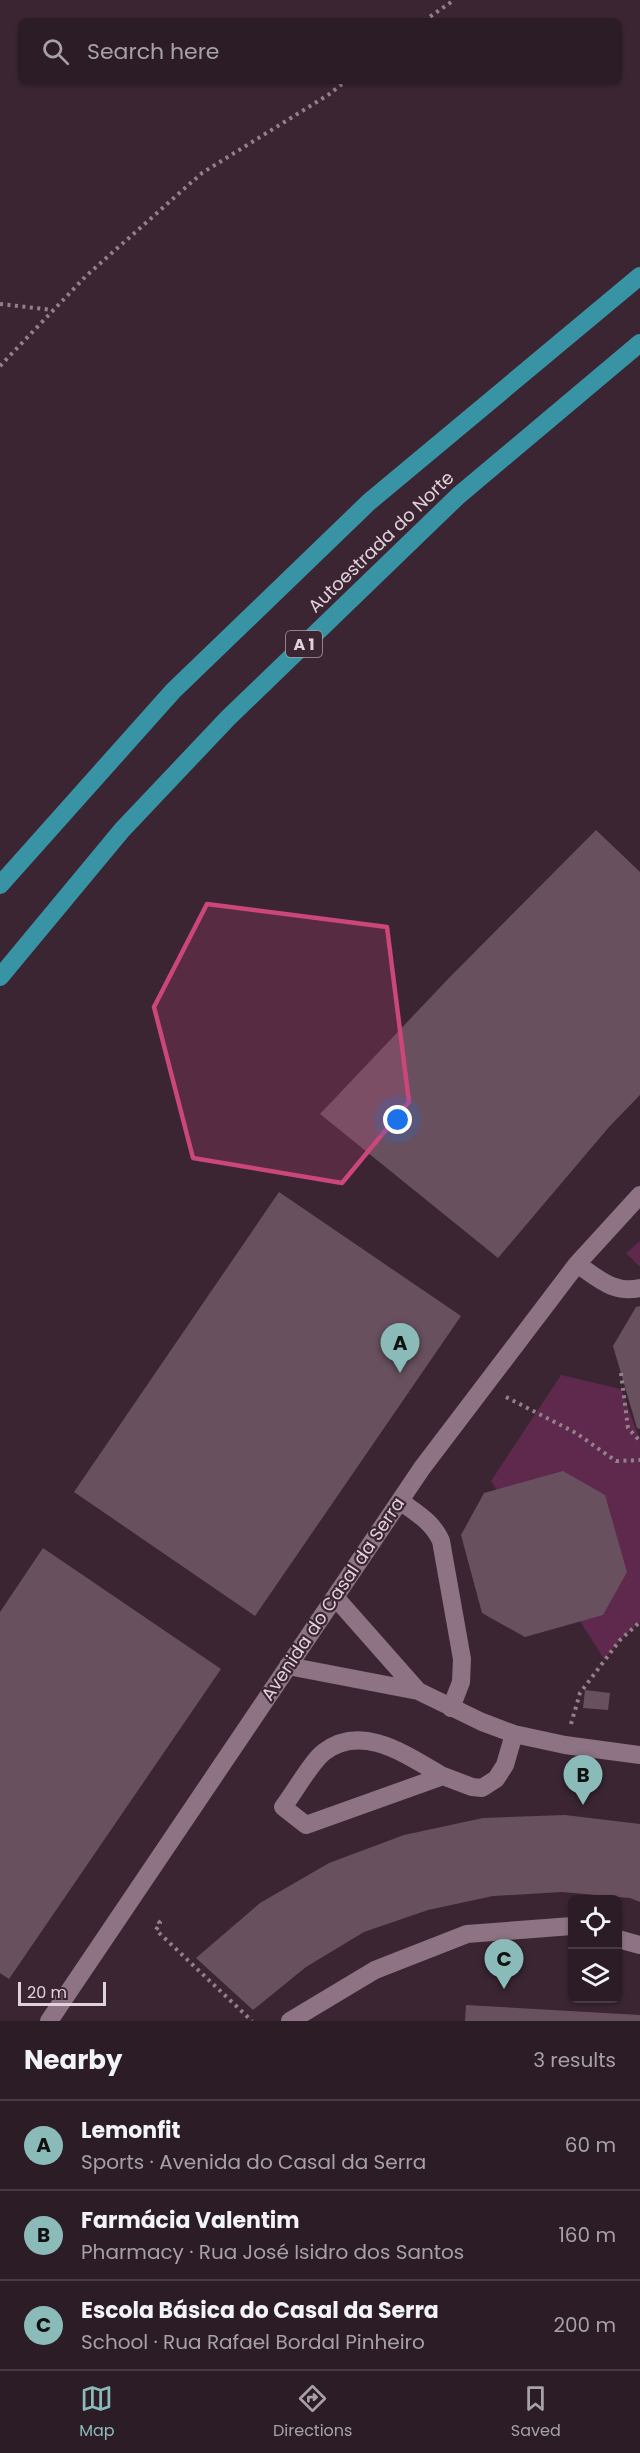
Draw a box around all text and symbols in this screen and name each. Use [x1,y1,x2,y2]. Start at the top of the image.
search box [18,18,622,84]
icon: search [39,35,72,68]
text: Search here [87,36,220,67]
street label: Autoestrada do Norte [302,465,459,618]
road number: A 1 [286,631,322,657]
your location [383,1105,412,1134]
pin: A [380,1324,420,1373]
street label: Avenida do Casal da Serra [255,1492,410,1705]
pin: B [564,1756,602,1805]
map controls [568,1895,622,2003]
button: locate [568,1895,622,1949]
pin: C [484,1940,524,1989]
button: layers [568,1949,622,2003]
scale bar [18,1979,106,2006]
text: 20 m [27,1981,67,2004]
text: Nearby [24,2042,122,2078]
text: 3 results [533,2046,616,2074]
text: Lemonfit [81,2115,181,2146]
text: A [36,2131,51,2159]
text: 60 m [565,2131,616,2159]
text: Sports · Avenida do Casal da Serra [81,2148,426,2176]
text: Farmácia Valentim [81,2205,300,2236]
text: B [37,2221,50,2249]
text: 160 m [558,2221,616,2249]
text: Pharmacy · Rua José Isidro dos Santos [81,2238,464,2266]
text: Escola Básica do Casal da Serra [81,2295,439,2326]
text: C [36,2311,51,2339]
text: 200 m [553,2311,616,2339]
text: School · Rua Rafael Bordal Pinheiro [81,2328,425,2356]
tab: Map [79,2382,115,2443]
tab: Directions [273,2382,352,2443]
tab: Saved [511,2382,561,2443]

